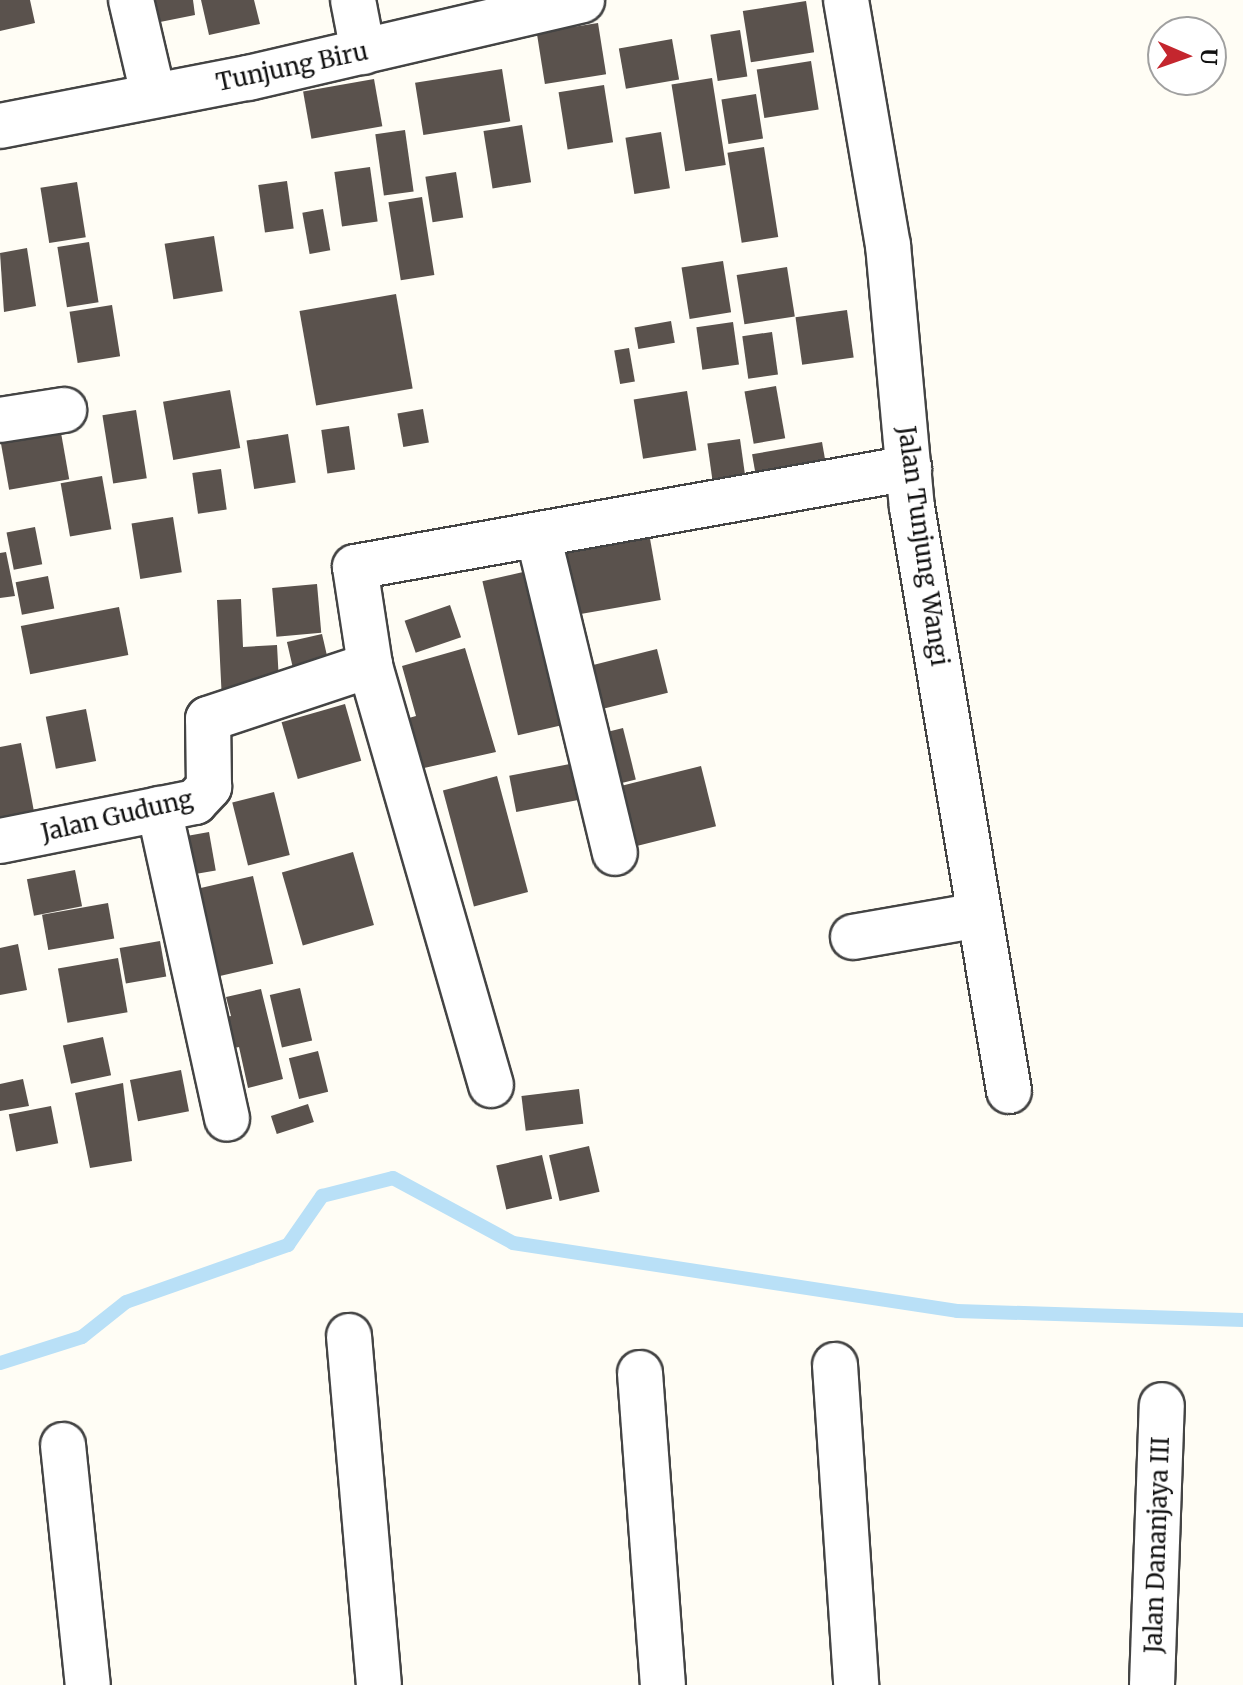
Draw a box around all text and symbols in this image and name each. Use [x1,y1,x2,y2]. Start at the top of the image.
north arrow [1147,16,1227,96]
street label: Tunjung Biru [213,37,371,97]
text: U [1195,48,1223,65]
street label: Jalan Tunjung Wangi [892,424,954,668]
street label: Jalan Gudung [38,785,196,847]
street label: Jalan Dananjaya III [1139,1436,1175,1654]

